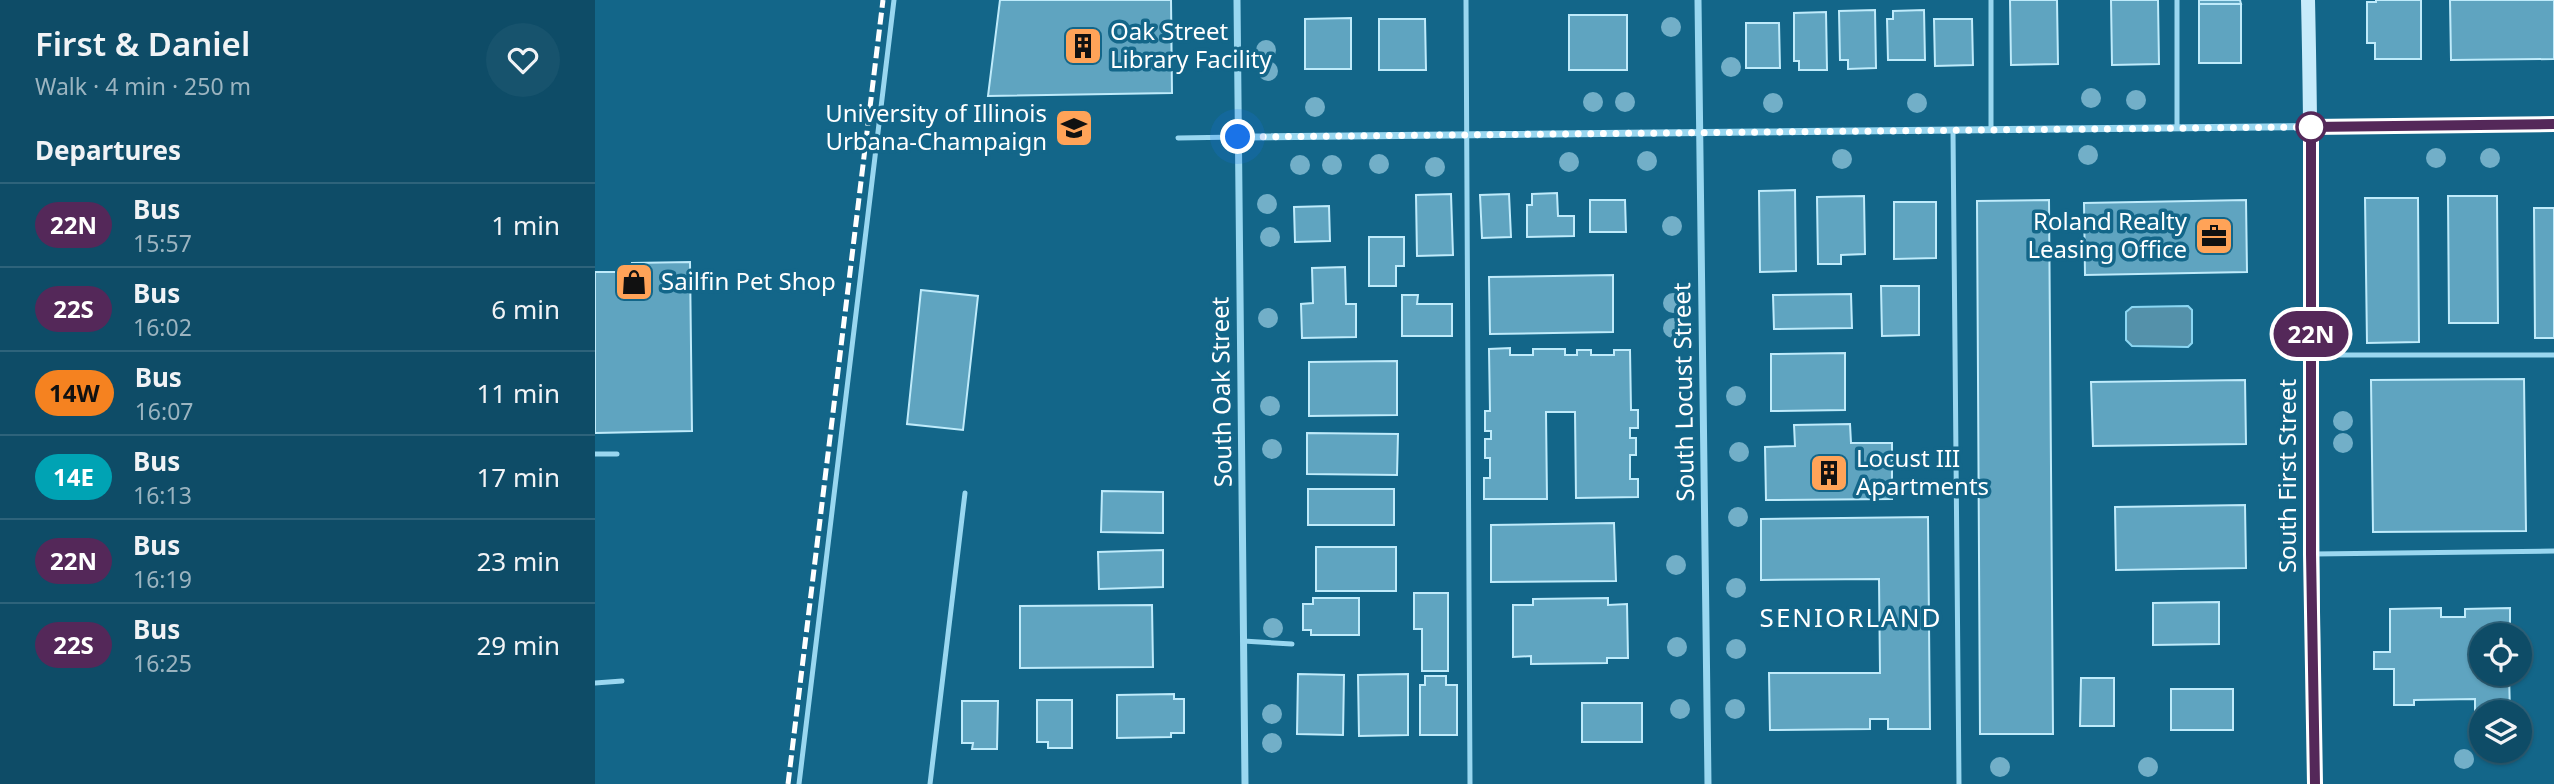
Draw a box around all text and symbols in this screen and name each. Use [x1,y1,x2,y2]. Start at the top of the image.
place label: Oak Street Library Facility [1110,14,1272,75]
text: First & Daniel [35,21,250,66]
button: heart [486,23,560,97]
building icon: Oak Street Library Facility [1062,25,1104,67]
text: Walk · 4 min · 250 m [35,70,251,102]
place label: University of Illinois Urbana-Champaign [825,96,1047,157]
school or university icon: University of Illinois Urbana-Champaign [1053,107,1095,149]
unlabelled marker [2296,112,2326,142]
your location [1220,119,1255,154]
text: Departures [35,132,181,168]
text: Bus [133,191,180,227]
place label: Roland Realty Leasing Office [2027,204,2188,265]
text: 1 min [491,207,560,243]
text: 22N [50,208,97,241]
office icon: Roland Realty Leasing Office [2193,215,2235,257]
text: 15:57 [133,227,192,259]
shop icon: Sailfin Pet Shop [613,261,655,303]
place label: Sailfin Pet Shop [661,264,836,297]
text: Bus [133,275,180,311]
street label: South Locust Street [1664,282,1701,502]
text: 6 min [491,291,560,327]
text: 22S [53,292,94,325]
street label: South Oak Street [1202,296,1239,488]
text: 16:02 [133,311,192,343]
line badge: 22N [2271,311,2351,357]
text: 22N [2288,317,2334,350]
text: Bus [135,359,182,395]
text: 11 min [476,375,560,411]
text: 14W [49,376,100,409]
street label: South First Street [2270,379,2303,573]
text: 16:07 [135,395,193,427]
place label: Locust III Apartments [1856,441,1989,502]
text: Bus [133,443,180,479]
building icon: Locust III Apartments [1808,452,1850,494]
text: 17 min [476,459,560,495]
text: 14E [53,460,94,493]
text: 16:13 [133,479,192,511]
text: Bus [133,527,180,563]
text: 23 min [476,543,560,579]
text: 22N [50,544,97,577]
text: 16:19 [133,563,192,595]
district label: SENIORLAND [1760,599,1942,635]
text: Bus [133,611,180,647]
map controls [2469,623,2532,763]
button: locate [2469,623,2532,686]
text: 29 min [476,627,560,663]
text: 22S [53,628,94,661]
text: 16:25 [133,647,192,679]
button: layers [2469,700,2532,763]

